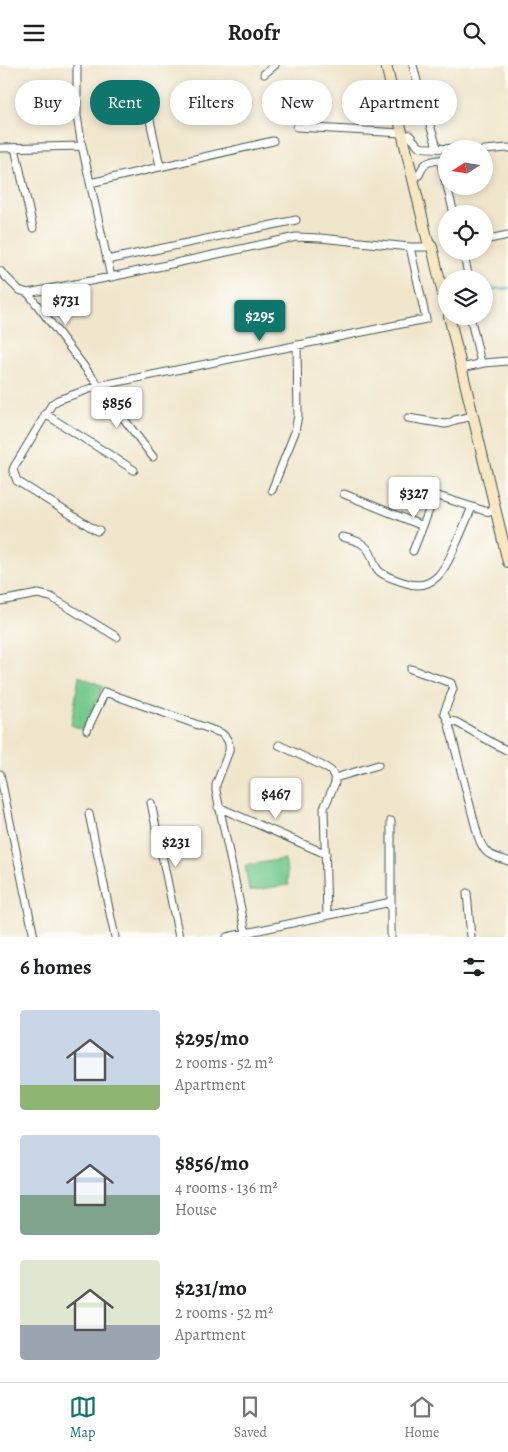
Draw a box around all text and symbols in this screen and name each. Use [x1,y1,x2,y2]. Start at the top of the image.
text: Roofr [228,18,280,48]
icon: menu [20,19,48,47]
icon: search [460,19,488,47]
chip: Buy [15,80,80,125]
chip: Rent [90,80,160,125]
chip: Filters [170,80,252,125]
chip: New [262,80,332,125]
chip: Apartment [342,80,457,125]
north arrow [438,140,492,195]
map controls [438,140,493,325]
button: locate [438,205,493,260]
button: layers [438,270,493,325]
pin: $731 [36,283,96,326]
text: $731 [53,289,79,311]
pin: $295 [230,299,290,342]
text: $295 [245,305,275,327]
pin: $856 [87,387,147,429]
text: $856 [102,392,132,414]
pin: $327 [384,477,444,519]
text: $327 [400,482,428,504]
pin: $467 [246,777,306,820]
text: $467 [261,783,291,805]
pin: $231 [146,825,206,868]
text: $231 [162,831,190,853]
text: 6 homes [20,953,92,981]
icon: filters [460,953,488,981]
text: $295/mo [175,1024,249,1052]
icon: home [60,1030,120,1090]
text: 2 rooms · 52 m² [175,1052,273,1074]
text: Apartment [175,1074,246,1096]
text: $856/mo [175,1149,249,1177]
icon: home [60,1155,120,1215]
text: 4 rooms · 136 m² [175,1177,278,1199]
text: House [175,1199,217,1221]
text: $231/mo [175,1274,247,1302]
icon: home [60,1280,120,1340]
text: 2 rooms · 52 m² [175,1302,273,1324]
text: Apartment [175,1324,246,1346]
tab: Map [69,1393,97,1442]
tab: Saved [234,1393,267,1442]
tab: Home [404,1393,439,1442]

